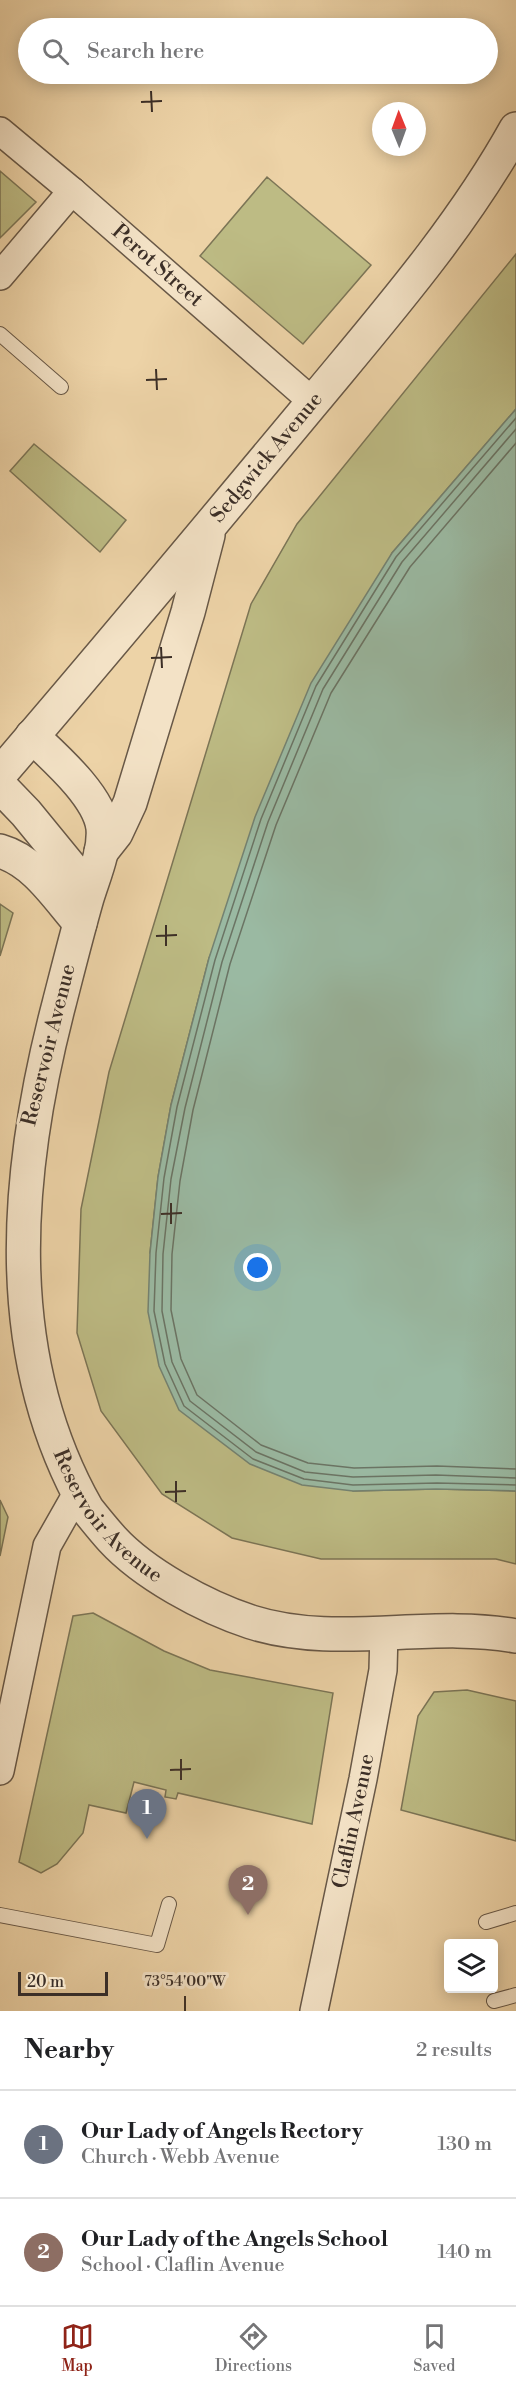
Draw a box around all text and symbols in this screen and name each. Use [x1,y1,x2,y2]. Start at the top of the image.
search box [18,18,498,84]
icon: search [39,35,72,68]
text: Search here [87,38,204,65]
north arrow [372,102,426,156]
street label: Perot Street [106,219,209,313]
street label: Sedgwick Avenue [205,387,329,528]
street label: Reservoir Avenue [16,961,82,1129]
your location [243,1253,272,1282]
street label: Reservoir Avenue [47,1445,167,1589]
street label: Claflin Avenue [327,1752,380,1891]
pin: 1 [128,1790,166,1839]
pin: 2 [228,1866,268,1915]
map controls [444,1939,498,1993]
button: layers [444,1939,498,1993]
scale bar [18,1969,108,1996]
text: 20 m [27,1972,64,1992]
text: 73°54'00"W [144,1972,226,1991]
text: Nearby [24,2034,114,2066]
text: 2 results [416,2038,492,2063]
text: Our Lady of Angels Rectory [81,2118,363,2145]
text: 1 [39,2132,48,2157]
text: 130 m [437,2132,492,2157]
text: Church · Webb Avenue [81,2145,280,2170]
text: Our Lady of the Angels School [81,2226,388,2253]
text: 2 [37,2240,50,2265]
text: 140 m [437,2240,492,2265]
text: School · Claflin Avenue [81,2253,285,2278]
tab: Map [61,2320,94,2376]
tab: Directions [215,2320,292,2376]
tab: Saved [413,2320,455,2376]

